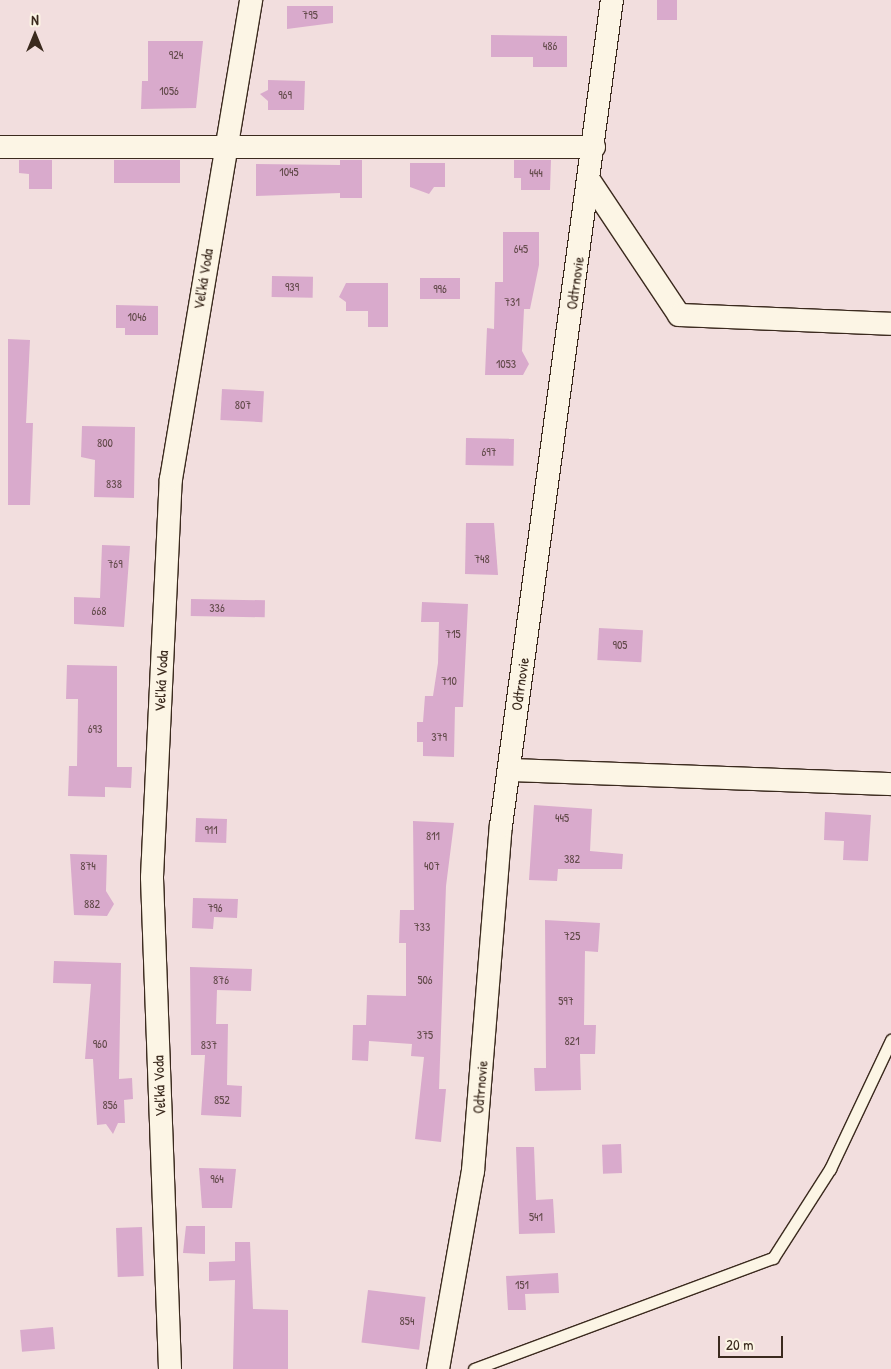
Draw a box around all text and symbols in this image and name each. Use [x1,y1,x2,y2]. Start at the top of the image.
house number: 795 [302,8,318,22]
north arrow [10,10,60,60]
text: N [31,10,39,29]
house number: 486 [543,39,557,53]
house number: 924 [169,48,183,62]
house number: 1056 [159,84,179,98]
house number: 969 [278,88,292,102]
house number: 1045 [279,165,299,179]
house number: 444 [529,166,543,180]
house number: 645 [514,242,528,256]
street label: Veľká Voda [189,247,217,311]
street label: Odtrnovie [562,255,588,311]
house number: 939 [285,280,299,294]
house number: 996 [433,282,447,296]
house number: 731 [504,295,520,309]
house number: 1046 [127,310,147,324]
house number: 1053 [496,357,516,371]
house number: 807 [235,398,251,412]
house number: 800 [97,436,113,450]
house number: 697 [481,445,497,459]
house number: 838 [106,477,122,491]
house number: 748 [474,552,490,566]
house number: 769 [107,557,123,571]
house number: 336 [209,601,225,615]
house number: 668 [92,604,106,618]
house number: 715 [445,627,461,641]
house number: 905 [613,638,627,652]
street label: Veľká Voda [150,650,172,712]
street label: Odtrnovie [507,656,533,712]
house number: 710 [441,674,457,688]
house number: 693 [88,722,102,736]
house number: 379 [431,730,447,744]
house number: 445 [555,811,569,825]
house number: 911 [204,823,218,837]
house number: 811 [426,829,440,843]
house number: 382 [564,852,580,866]
house number: 874 [80,859,96,873]
house number: 407 [424,859,440,873]
house number: 882 [84,897,100,911]
house number: 796 [207,901,223,915]
house number: 733 [414,920,430,934]
house number: 725 [564,929,580,943]
house number: 876 [213,973,229,987]
house number: 506 [417,973,433,987]
house number: 597 [558,994,574,1008]
house number: 375 [417,1028,433,1042]
house number: 821 [564,1034,580,1048]
house number: 960 [93,1037,107,1051]
house number: 837 [201,1038,217,1052]
street label: Veľká Voda [149,1055,169,1117]
street label: Odtrnovie [469,1060,491,1114]
house number: 852 [214,1093,230,1107]
house number: 856 [102,1098,118,1112]
house number: 964 [210,1172,224,1186]
house number: 541 [529,1210,543,1224]
house number: 151 [515,1278,529,1292]
house number: 854 [400,1314,414,1328]
scale bar [721,1326,786,1358]
text: 20 m [726,1334,753,1355]

